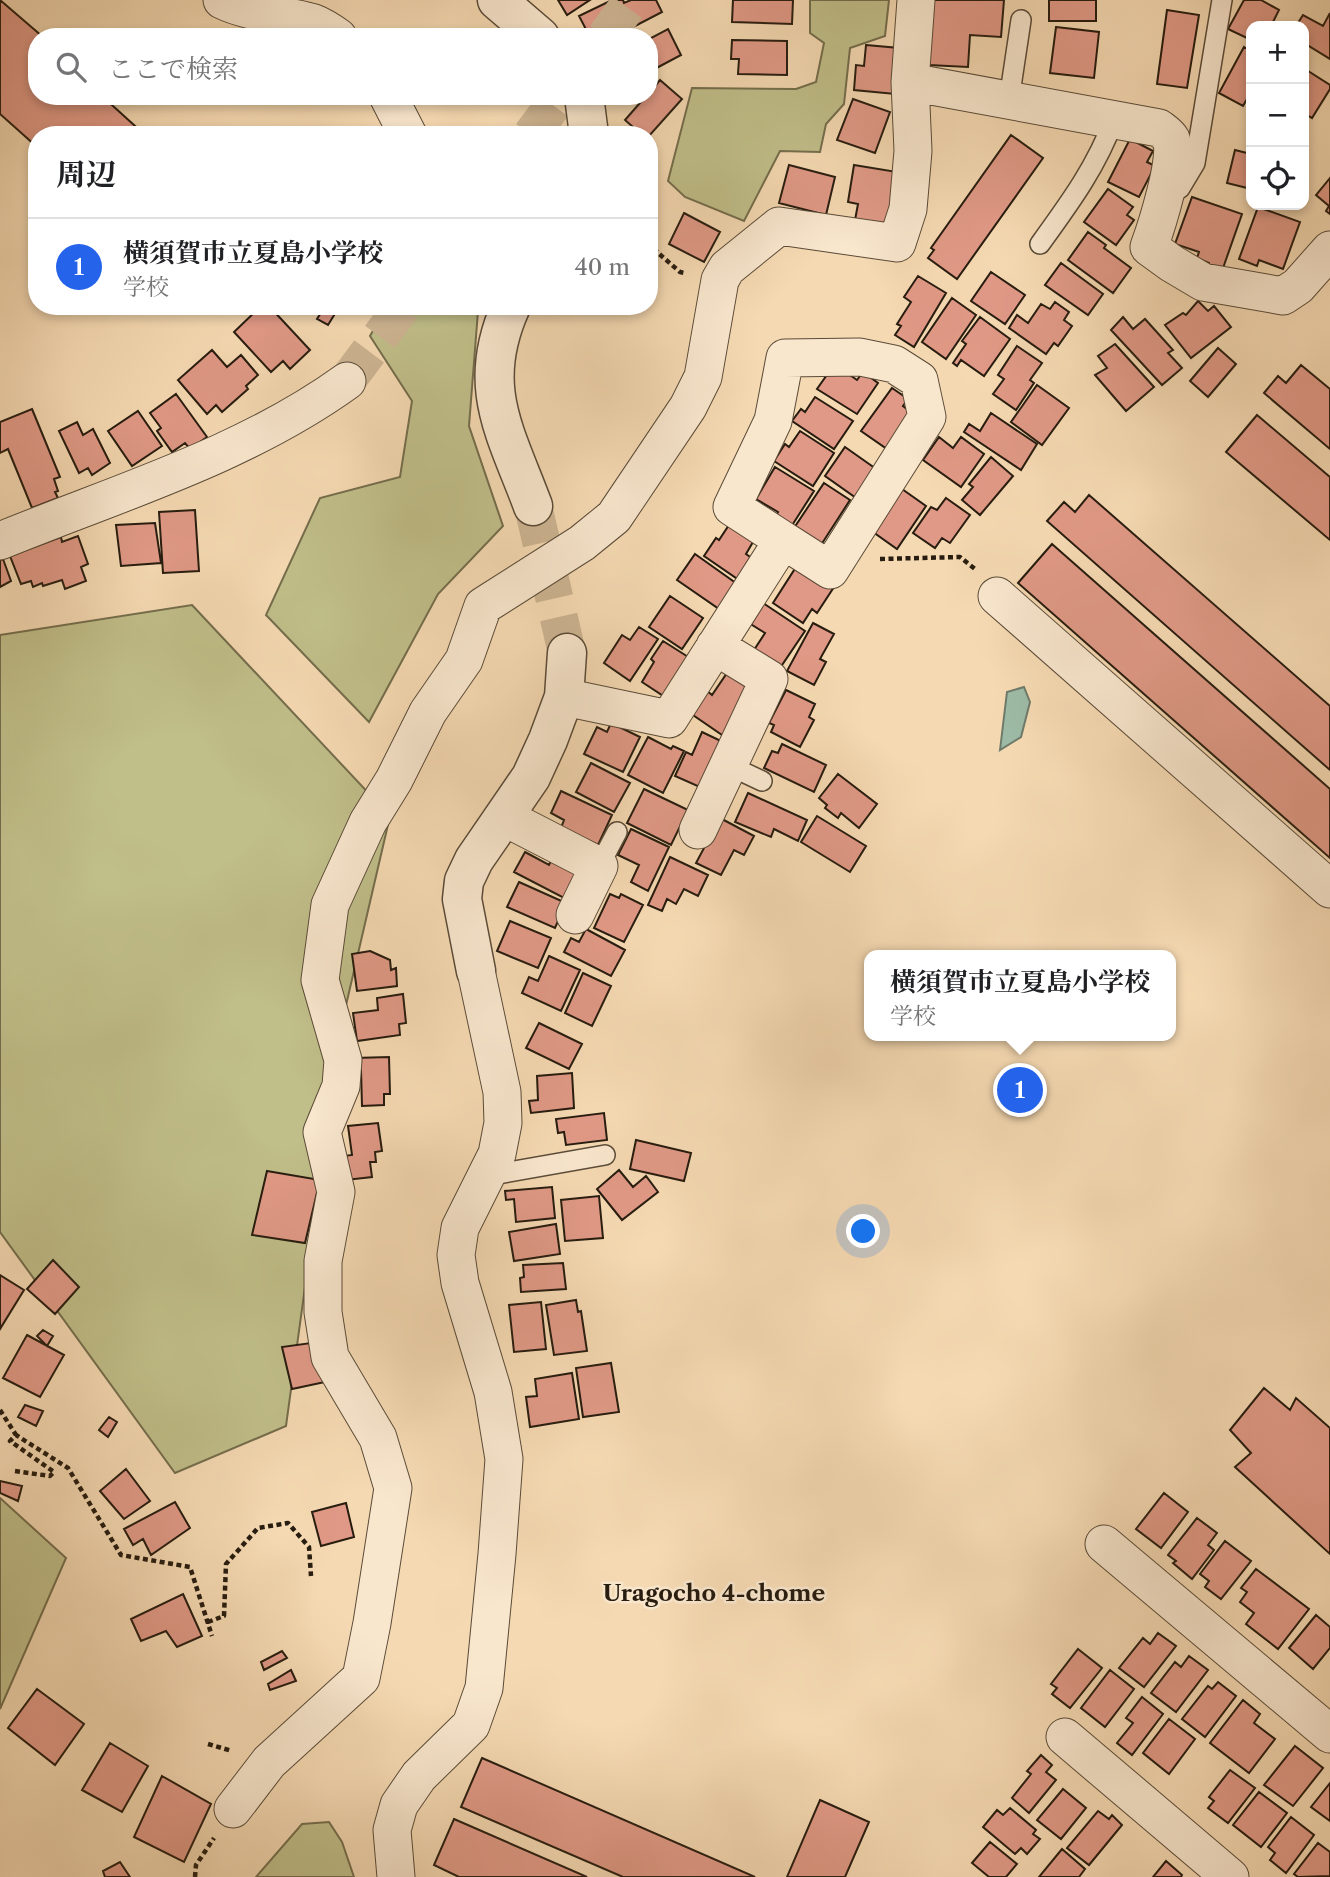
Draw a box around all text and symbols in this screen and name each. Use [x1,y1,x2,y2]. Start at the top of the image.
map controls [1246,21,1309,210]
button: + [1246,21,1309,84]
search box [28,28,658,105]
icon: search [52,48,90,86]
text: ここで検索 [108,53,238,85]
button: − [1246,84,1309,147]
button: locate [1246,147,1309,210]
text: 周辺 [56,156,116,193]
text: 横須賀市立夏島小学校 [123,237,383,269]
text: 1 [74,253,84,281]
text: 40 m [575,253,630,281]
text: 学校 [123,273,169,301]
popup [864,950,1176,1041]
text: 横須賀市立夏島小学校 [890,966,1150,998]
text: 学校 [890,1002,936,1030]
pin: 1 [997,1064,1043,1116]
your location [846,1214,880,1248]
district label: Uragocho 4-chome [603,1579,826,1607]

